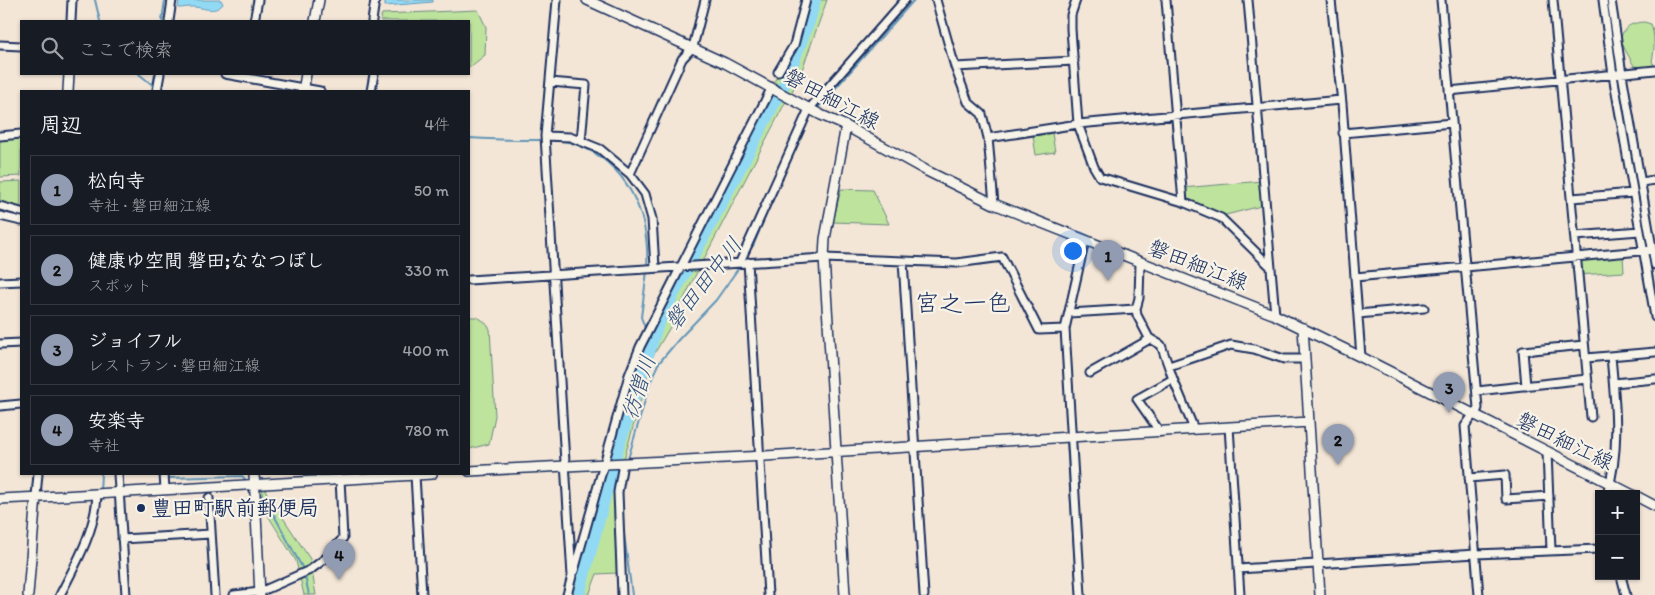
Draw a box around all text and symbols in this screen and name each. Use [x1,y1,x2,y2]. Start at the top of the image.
search box [20,20,470,75]
icon: search [38,34,66,62]
text: ここで検索 [78,38,173,61]
street label: 磐田細江線 [780,63,884,134]
text: 周辺 [40,112,82,137]
text: 4件 [424,115,450,134]
text: 松向寺 [88,169,145,192]
text: 1 [53,181,61,200]
text: 50 m [414,181,449,200]
text: 寺社 · 磐田細江線 [88,196,211,215]
water label: 磐田田中川 [659,232,748,335]
street label: 磐田細江線 [1145,234,1252,295]
your location [1060,238,1086,264]
pin: 1 [1092,240,1124,281]
text: 健康ゆ空間 磐田;ななつぼし [88,249,325,272]
text: 2 [53,261,61,280]
text: 330 m [405,261,449,280]
text: スポット [88,276,152,295]
district label: 宮之一色 [915,288,1011,317]
text: ジョイフル [88,329,183,352]
text: 3 [53,341,61,360]
text: 400 m [403,341,449,360]
water label: 彷僧川 [615,352,662,423]
text: レストラン · 磐田細江線 [88,356,260,375]
pin: 3 [1433,372,1465,413]
street label: 磐田細江線 [1513,406,1618,475]
text: 安楽寺 [88,409,145,432]
text: 4 [52,421,62,440]
text: 780 m [405,421,449,440]
pin: 2 [1322,424,1354,465]
text: 寺社 [88,436,120,455]
map controls [1595,490,1640,580]
button: + [1595,490,1640,535]
place label: 豊田町駅前郵便局 [151,495,319,520]
marker: 豊田町駅前郵便局 [135,502,147,514]
button: − [1595,535,1640,580]
pin: 4 [323,539,355,580]

